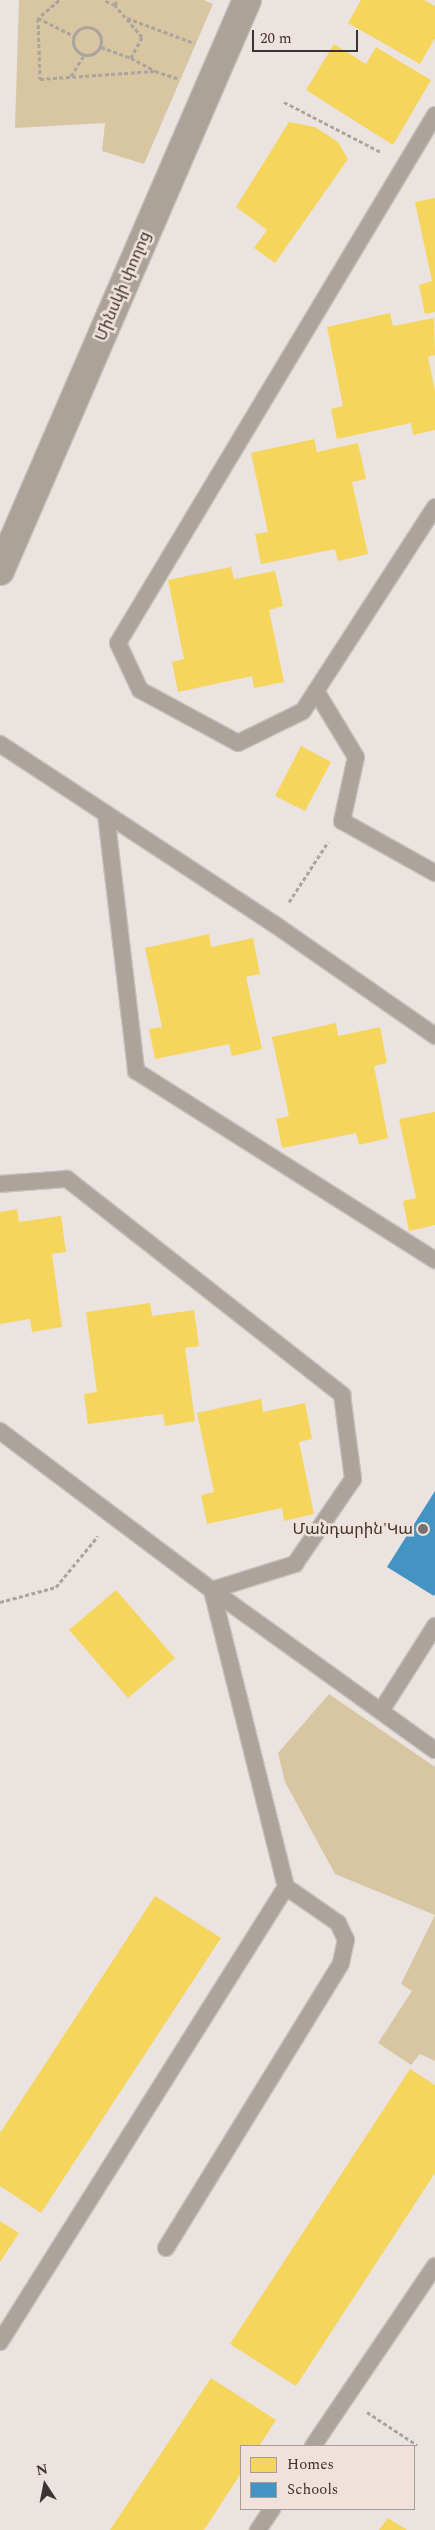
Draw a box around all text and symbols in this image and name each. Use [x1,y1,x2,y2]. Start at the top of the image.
scale bar [255,20,361,52]
text: 20 m [260,27,292,50]
street label: Մինսկի փողոց [91,228,155,344]
place label: Մանդարին'Կա [293,1519,413,1539]
marker: Մանդարին'Կա [417,1523,429,1535]
legend [240,2445,415,2510]
text: Homes [287,2453,334,2476]
text: N [34,2458,50,2481]
north arrow [20,2460,70,2510]
text: Schools [287,2478,338,2501]

